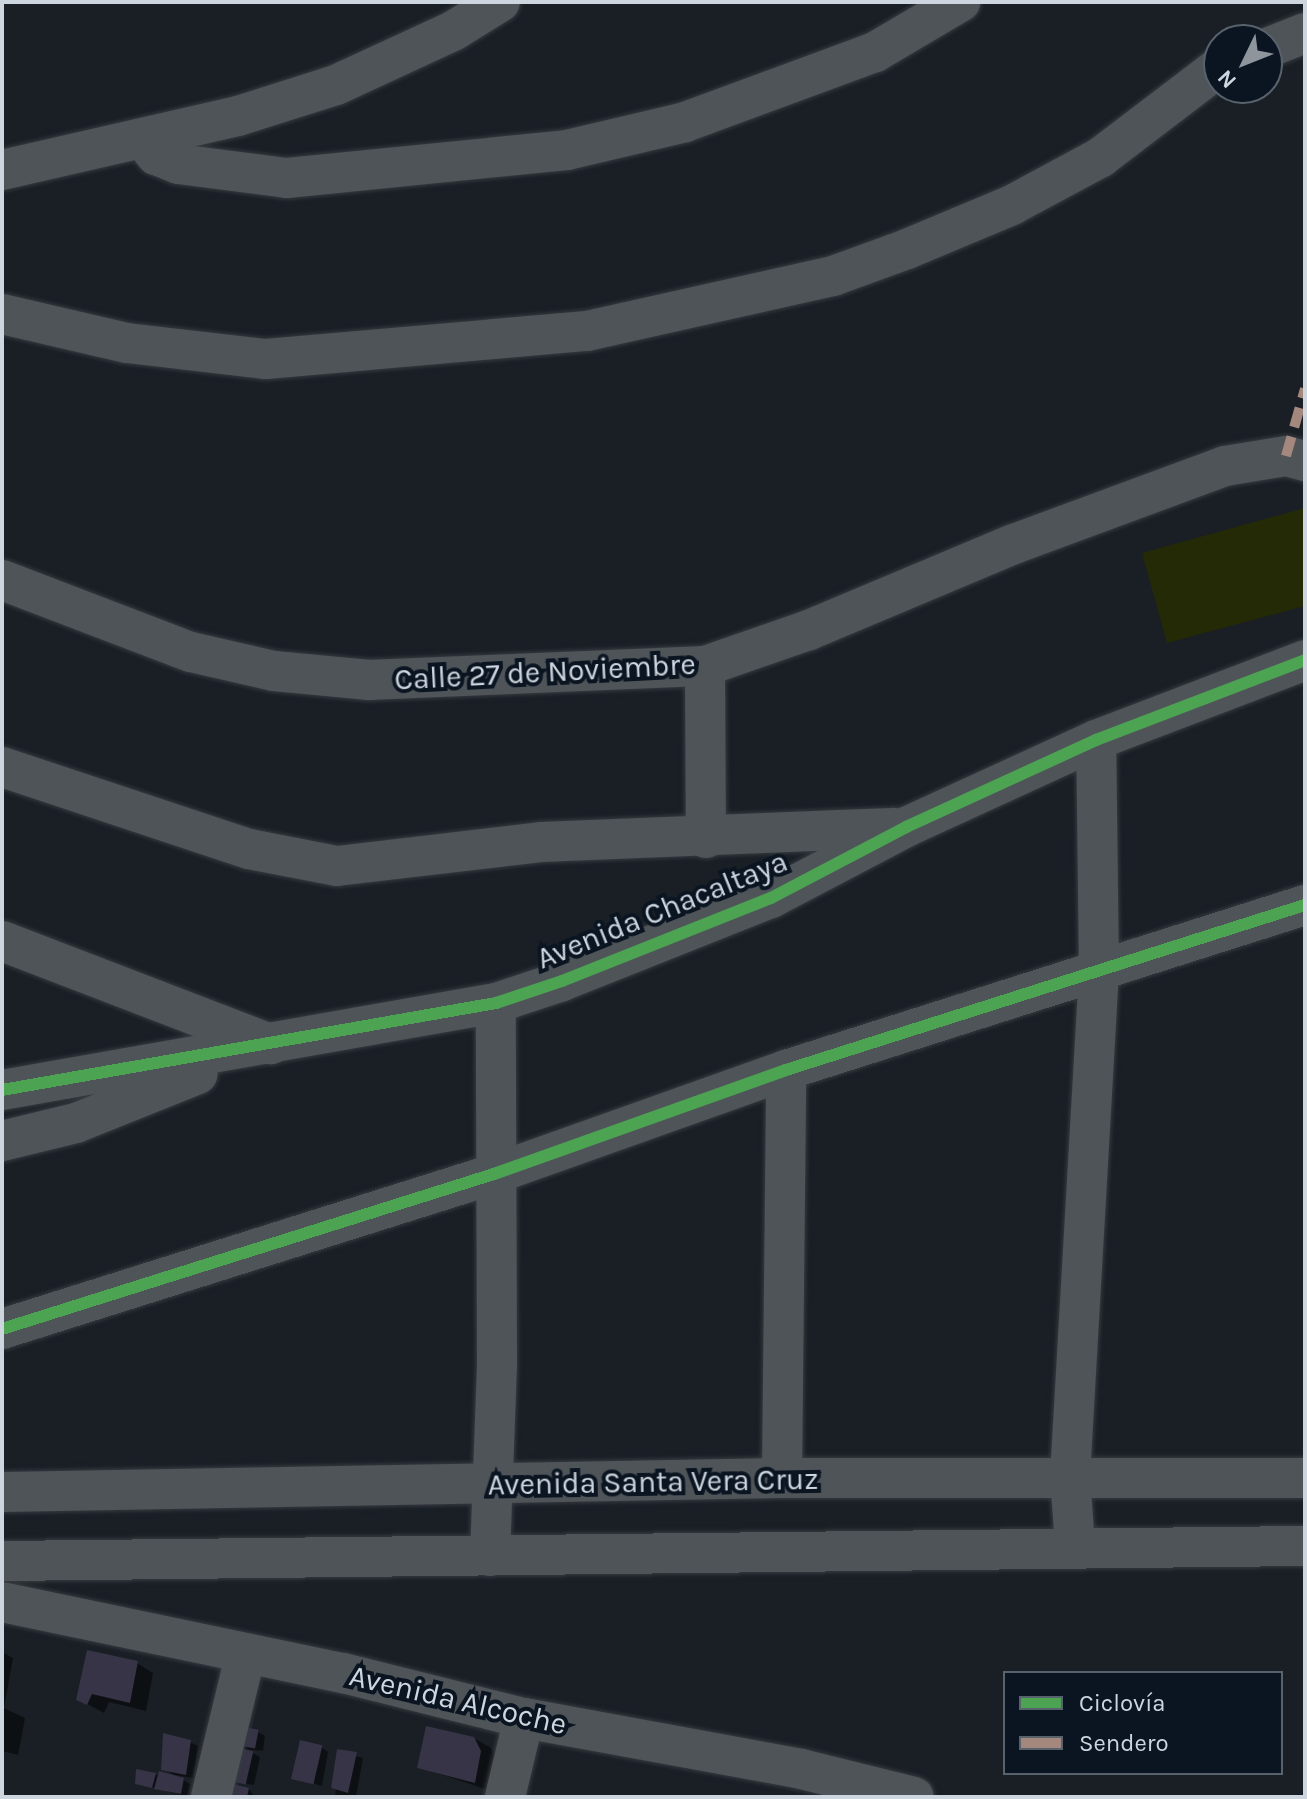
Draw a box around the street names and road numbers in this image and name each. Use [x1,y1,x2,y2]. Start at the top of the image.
street label: Calle 27 de Noviembre [393,646,697,698]
street label: Avenida Chacaltaya [531,843,793,977]
street label: Avenida Santa Vera Cruz [487,1461,819,1503]
street label: Avenida Alcoche [346,1657,570,1743]

